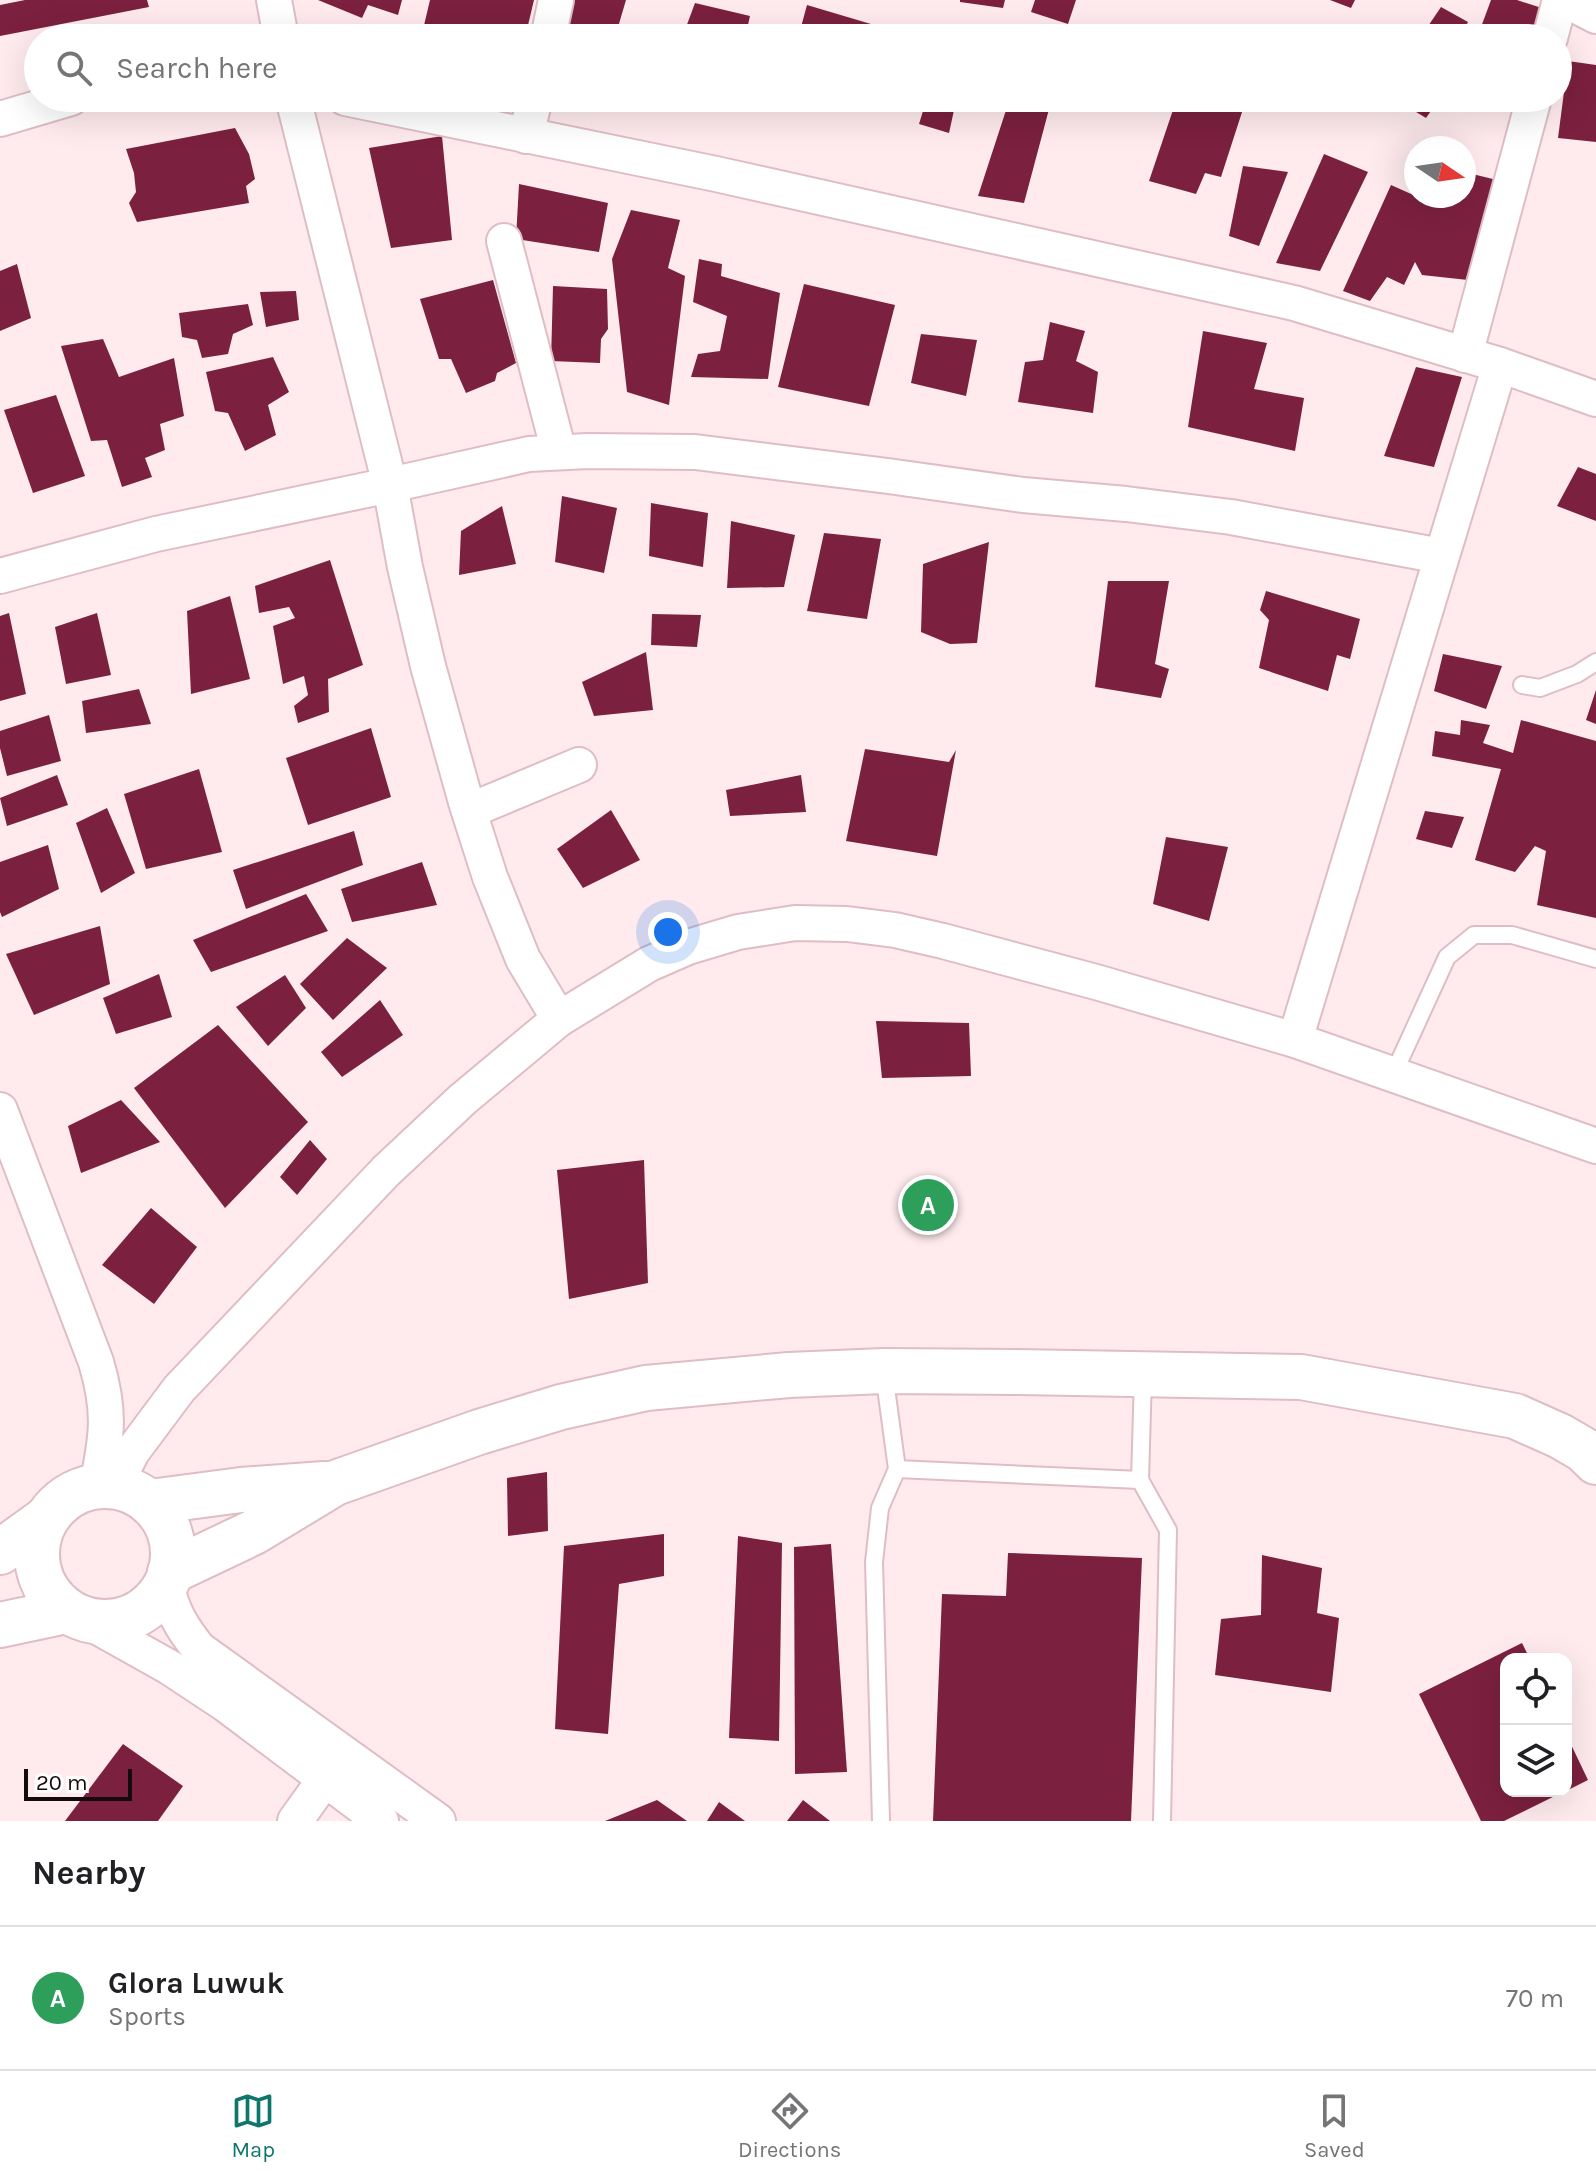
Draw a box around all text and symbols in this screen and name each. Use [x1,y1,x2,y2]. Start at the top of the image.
search box [24,24,1572,112]
icon: search [52,46,96,90]
text: Search here [116,50,277,86]
north arrow [1404,136,1476,208]
your location [648,912,688,952]
pin: A [902,1175,954,1235]
map controls [1500,1653,1572,1797]
button: locate [1500,1653,1572,1725]
button: layers [1500,1725,1572,1797]
scale bar [24,1765,132,1801]
text: 20 m [36,1770,88,1796]
text: Nearby [32,1853,146,1893]
text: Glora Luwuk [108,1965,284,2001]
text: A [50,1983,66,2014]
text: 70 m [1506,1983,1564,2014]
text: Sports [108,2001,186,2032]
tab: Map [231,2089,275,2163]
tab: Directions [738,2089,841,2163]
tab: Saved [1304,2089,1365,2163]

